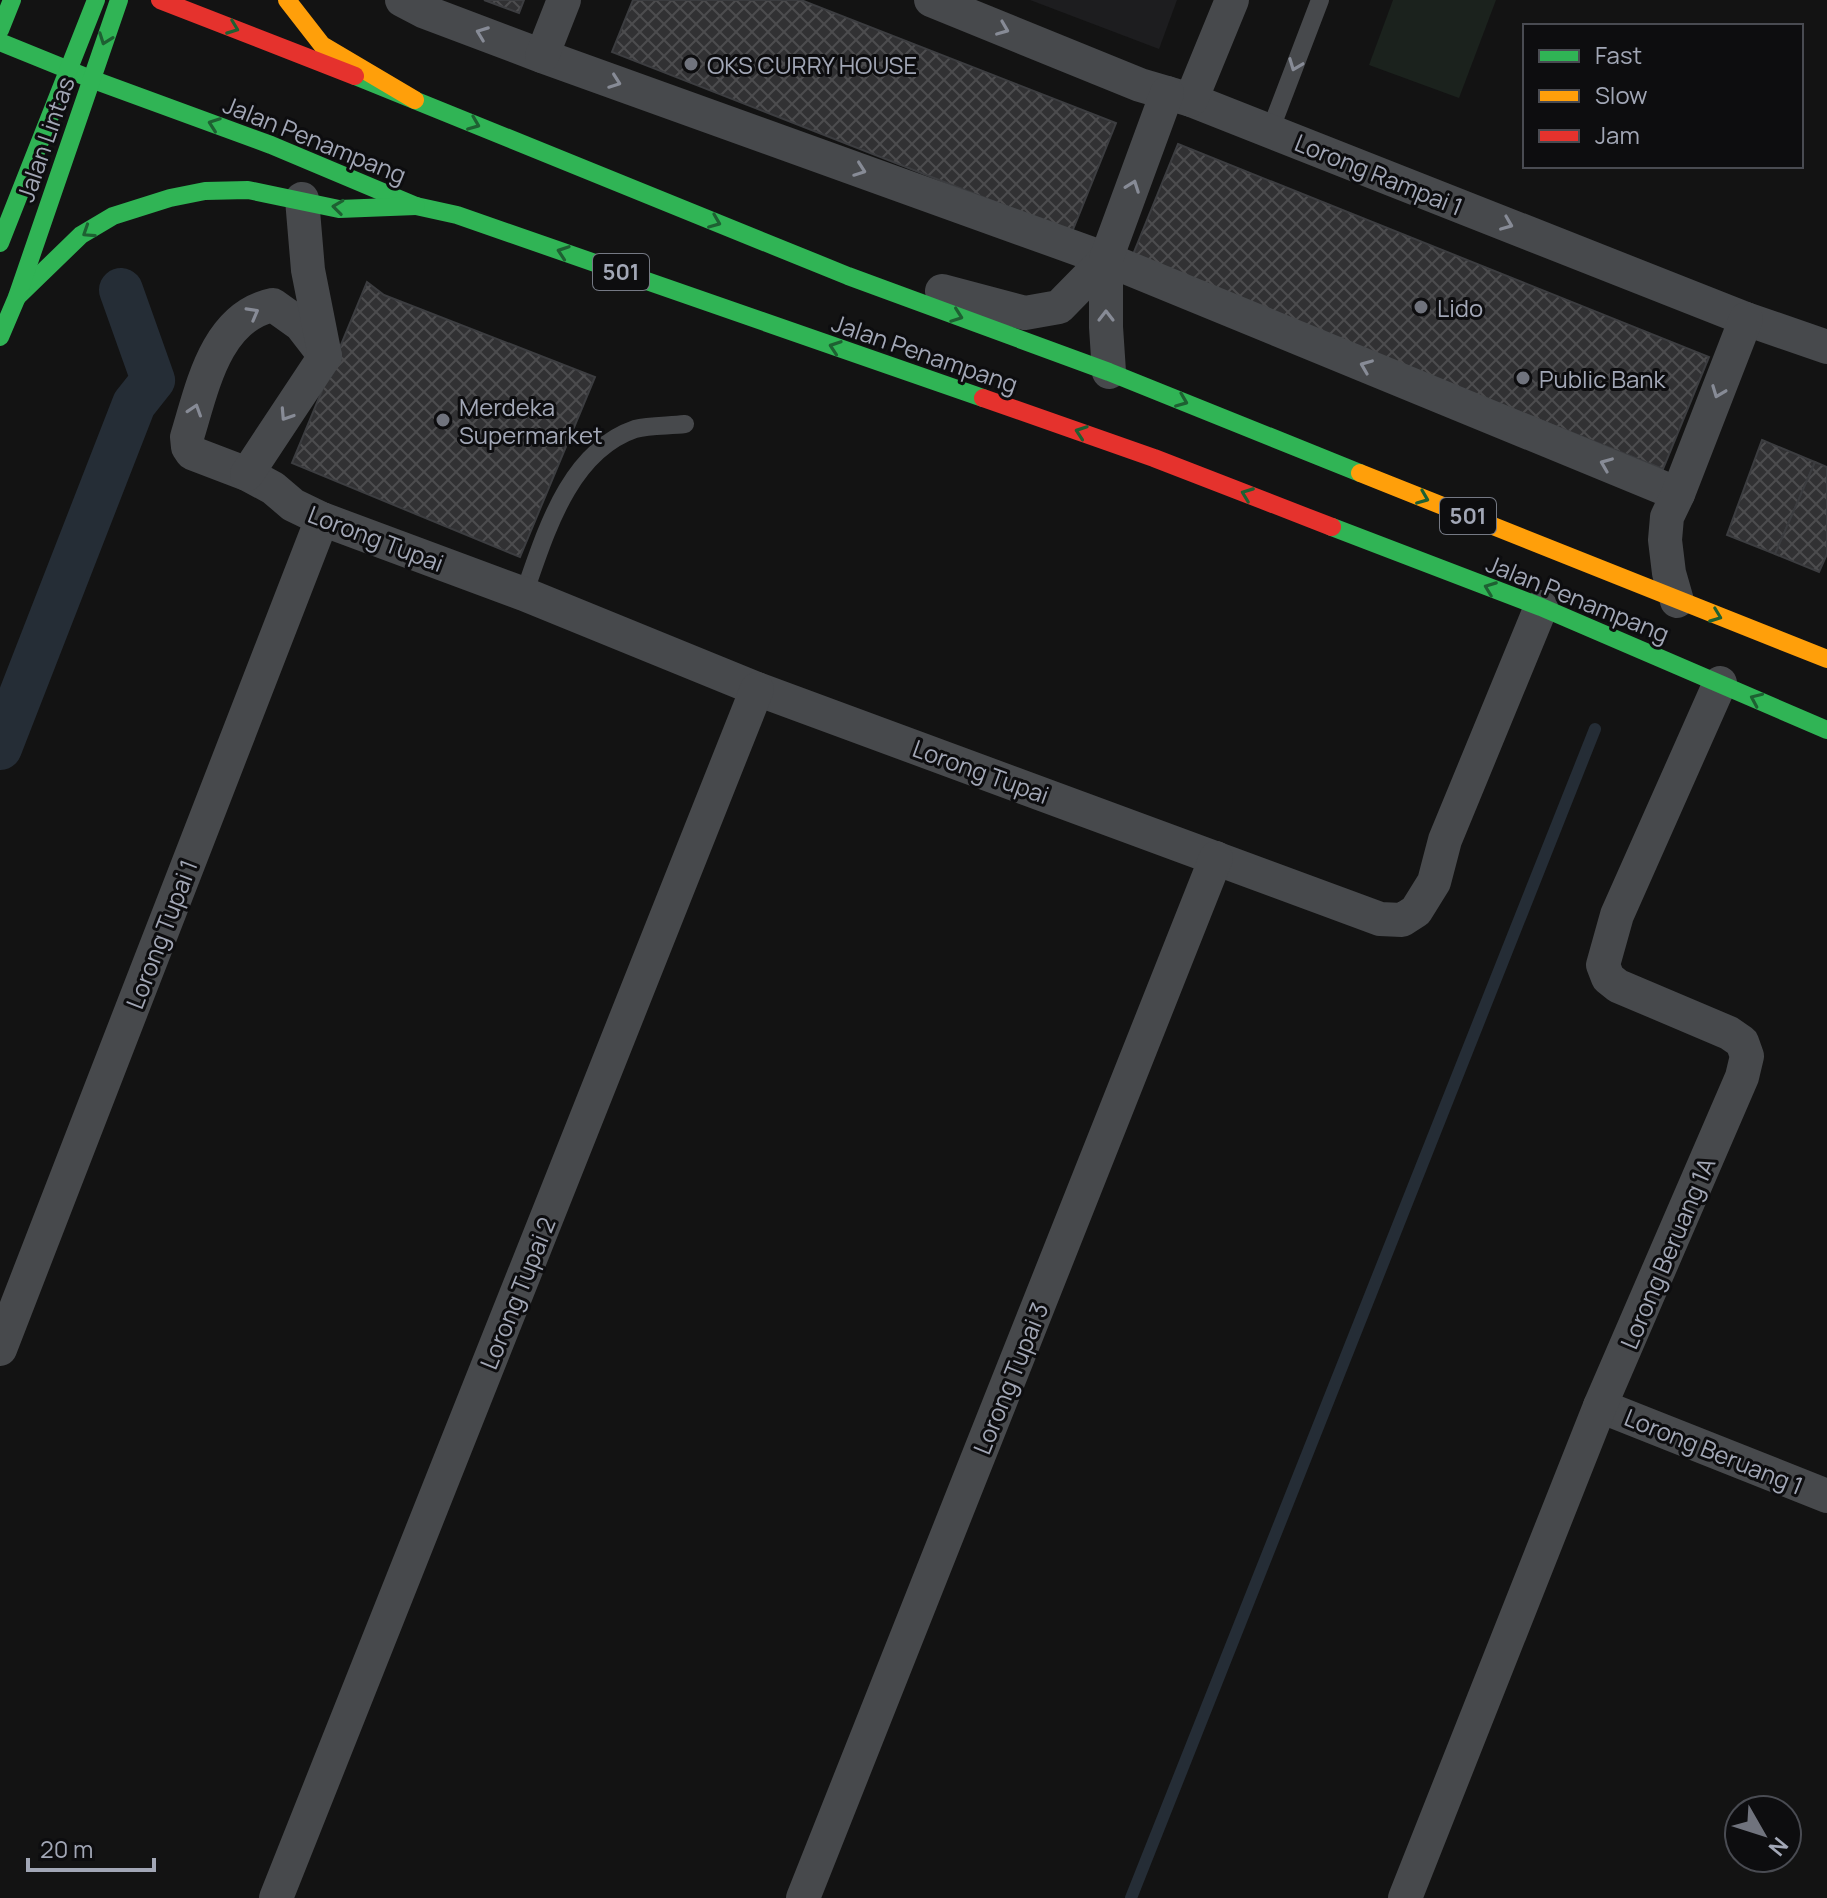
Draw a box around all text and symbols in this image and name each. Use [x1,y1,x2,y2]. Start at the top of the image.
one-way arrow [225,18,239,35]
one-way arrow [995,20,1009,36]
legend [1523,24,1803,168]
one-way arrow [476,27,490,43]
one-way arrow [98,32,115,46]
text: Fast [1595,38,1642,71]
place label: OKS CURRY HOUSE [707,48,917,81]
marker: OKS CURRY HOUSE [682,55,700,73]
one-way arrow [1288,57,1305,71]
street label: Jalan Lintas [8,72,82,206]
one-way arrow [607,73,621,89]
text: Slow [1595,78,1648,111]
street label: Jalan Penampang [219,87,411,191]
one-way arrow [466,115,480,131]
one-way arrow [208,117,222,134]
text: Jam [1595,118,1640,151]
street label: Lorong Rampai 1 [1290,125,1468,223]
one-way arrow [852,161,866,177]
one-way arrow [1123,180,1140,194]
one-way arrow [332,199,345,216]
one-way arrow [707,212,721,229]
one-way arrow [1499,214,1513,231]
one-way arrow [83,222,97,237]
one-way arrow [557,245,571,261]
road number: 501 [593,254,649,290]
place label: Lido [1437,291,1483,324]
marker: Lido [1412,298,1430,316]
street label: Jalan Penampang [828,306,1022,400]
one-way arrow [949,307,963,323]
one-way arrow [245,308,259,323]
one-way arrow [1097,309,1115,322]
one-way arrow [829,340,843,356]
one-way arrow [1360,359,1374,375]
place label: Public Bank [1539,362,1667,395]
marker: Public Bank [1514,369,1532,387]
one-way arrow [1711,384,1728,398]
place label: Merdeka Supermarket [459,390,603,451]
one-way arrow [1174,391,1188,408]
one-way arrow [186,403,202,417]
one-way arrow [281,406,296,421]
marker: Merdeka Supermarket [434,411,452,429]
one-way arrow [1074,426,1088,442]
one-way arrow [1600,458,1614,474]
one-way arrow [1241,487,1255,504]
one-way arrow [1415,488,1429,505]
street label: Lorong Tupai [303,497,449,579]
road number: 501 [1440,498,1496,534]
street label: Jalan Penampang [1482,546,1674,650]
one-way arrow [1484,581,1498,598]
one-way arrow [1708,606,1722,623]
one-way arrow [1749,693,1764,709]
street label: Lorong Tupai [908,731,1054,811]
street label: Lorong Tupai 1 [117,855,205,1013]
street label: Lorong Beruang 1A [1612,1152,1722,1354]
street label: Lorong Tupai 2 [471,1212,563,1374]
street label: Lorong Tupai 3 [965,1297,1055,1459]
street label: Lorong Beruang 1 [1620,1400,1808,1502]
north arrow [1723,1794,1803,1874]
scale bar [28,1822,154,1872]
text: N [1762,1831,1795,1862]
text: 20 m [40,1832,93,1865]

